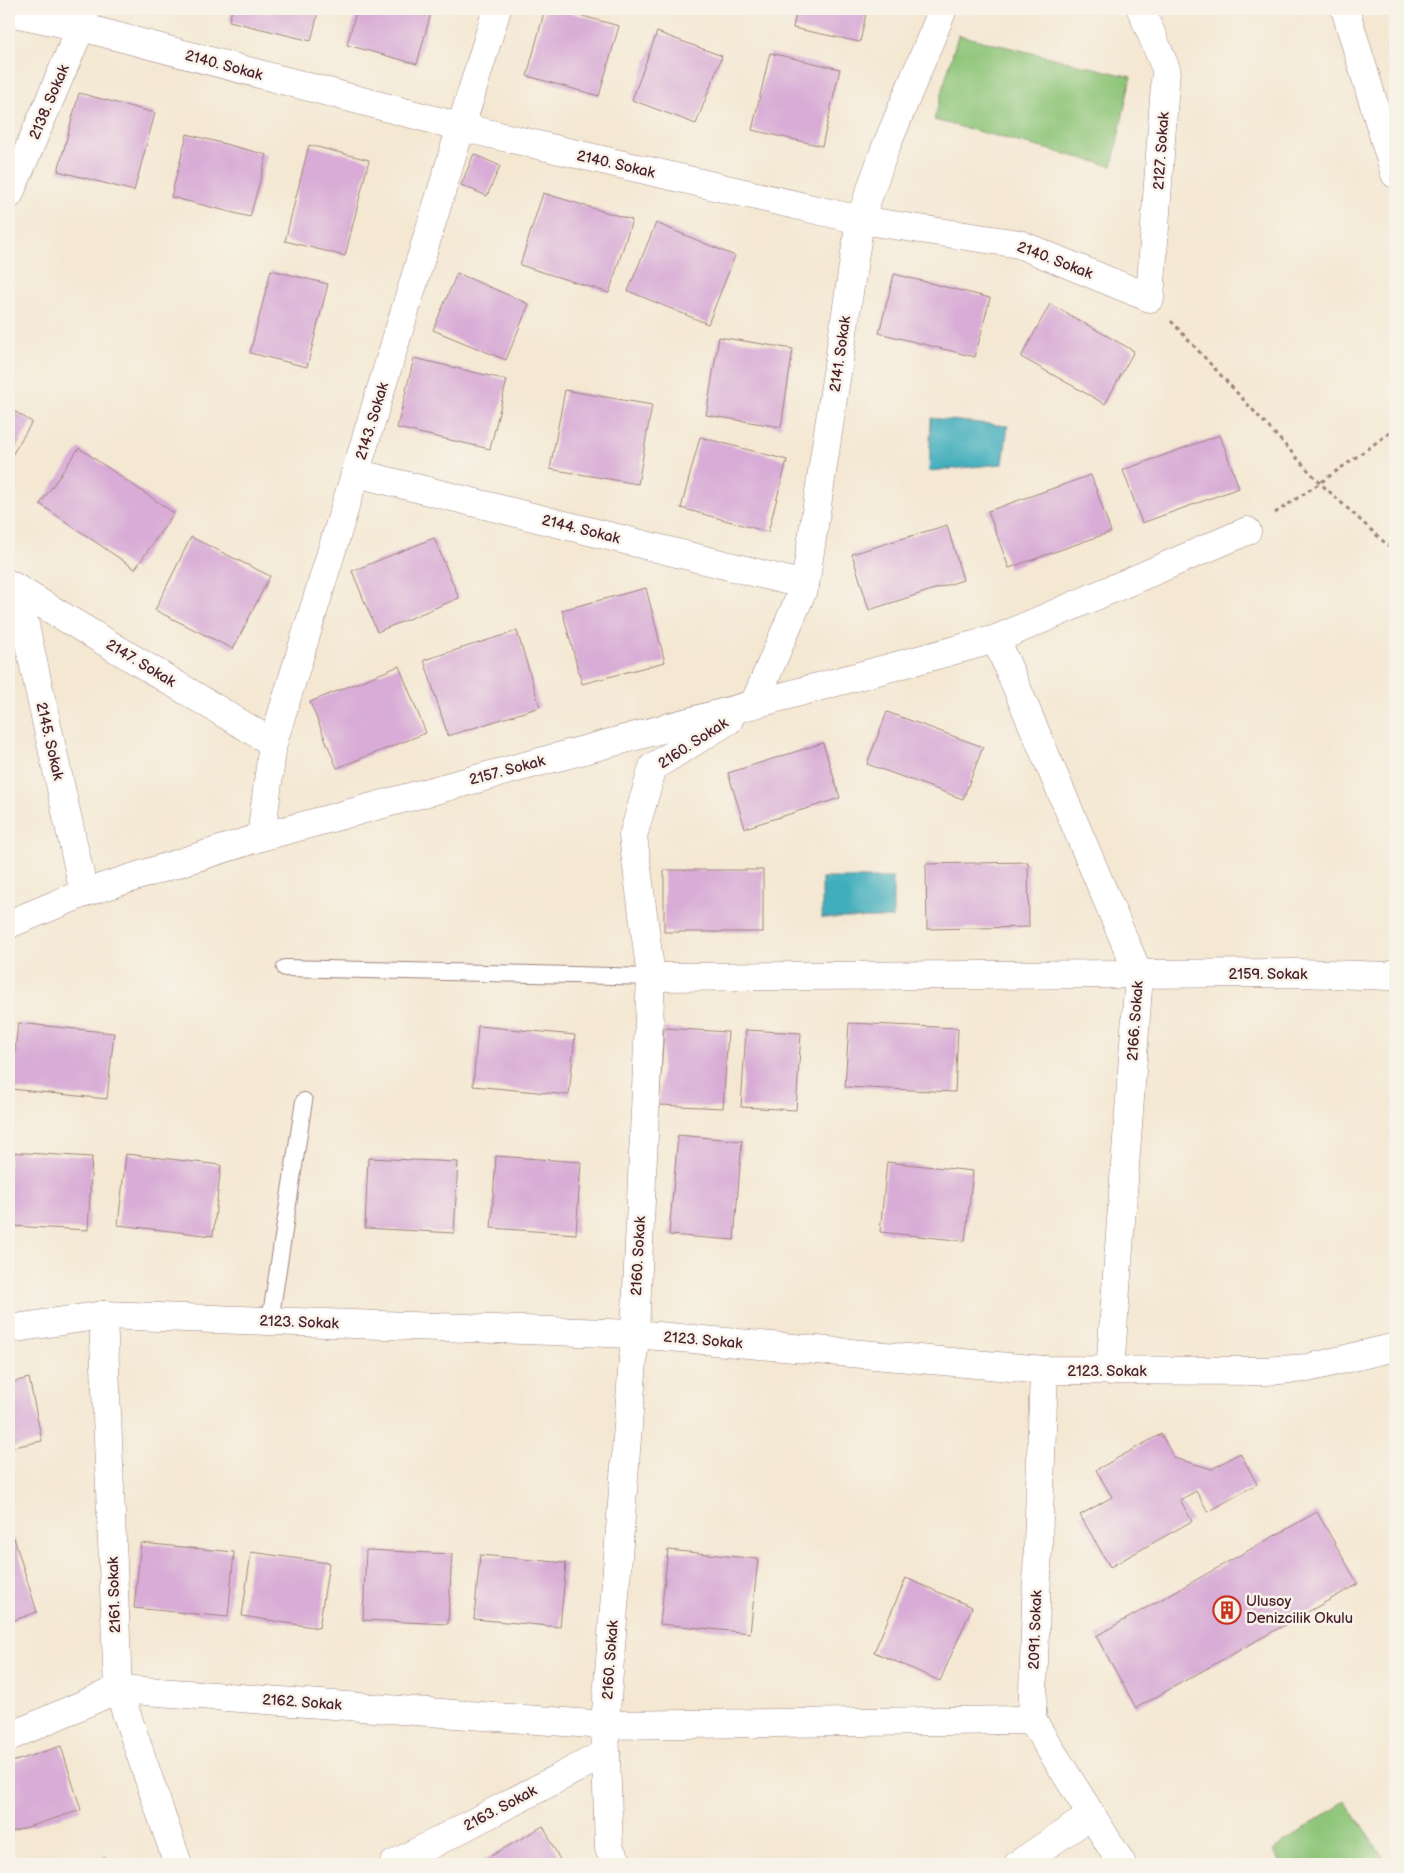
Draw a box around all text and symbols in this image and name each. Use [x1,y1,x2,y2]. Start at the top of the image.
street label: 2140. Sokak [183,46,265,85]
street label: 2138. Sokak [25,61,74,143]
street label: 2127. Sokak [1149,111,1174,191]
street label: 2140. Sokak [575,146,657,183]
street label: 2140. Sokak [1014,237,1096,284]
street label: 2141. Sokak [826,314,855,393]
street label: 2143. Sokak [352,379,393,462]
street label: 2144. Sokak [540,511,623,549]
street label: 2147. Sokak [102,635,180,692]
street label: 2145. Sokak [31,700,68,783]
street label: 2160. Sokak [655,713,732,773]
street label: 2157. Sokak [467,751,548,790]
street label: 2159. Sokak [1229,965,1308,984]
street label: 2166. Sokak [1123,980,1148,1062]
street label: 2160. Sokak [627,1215,650,1296]
street label: 2123. Sokak [259,1312,340,1333]
street label: 2123. Sokak [663,1328,744,1353]
street label: 2123. Sokak [1067,1362,1147,1381]
street label: 2161. Sokak [104,1556,125,1634]
street label: 2091. Sokak [1025,1589,1046,1670]
place label: Ulusoy Denizcilik Okulu [1246,1592,1353,1628]
building icon: Ulusoy Denizcilik Okulu [1212,1595,1242,1625]
street label: 2160. Sokak [598,1619,623,1700]
street label: 2162. Sokak [262,1690,343,1715]
street label: 2163. Sokak [460,1781,541,1836]

